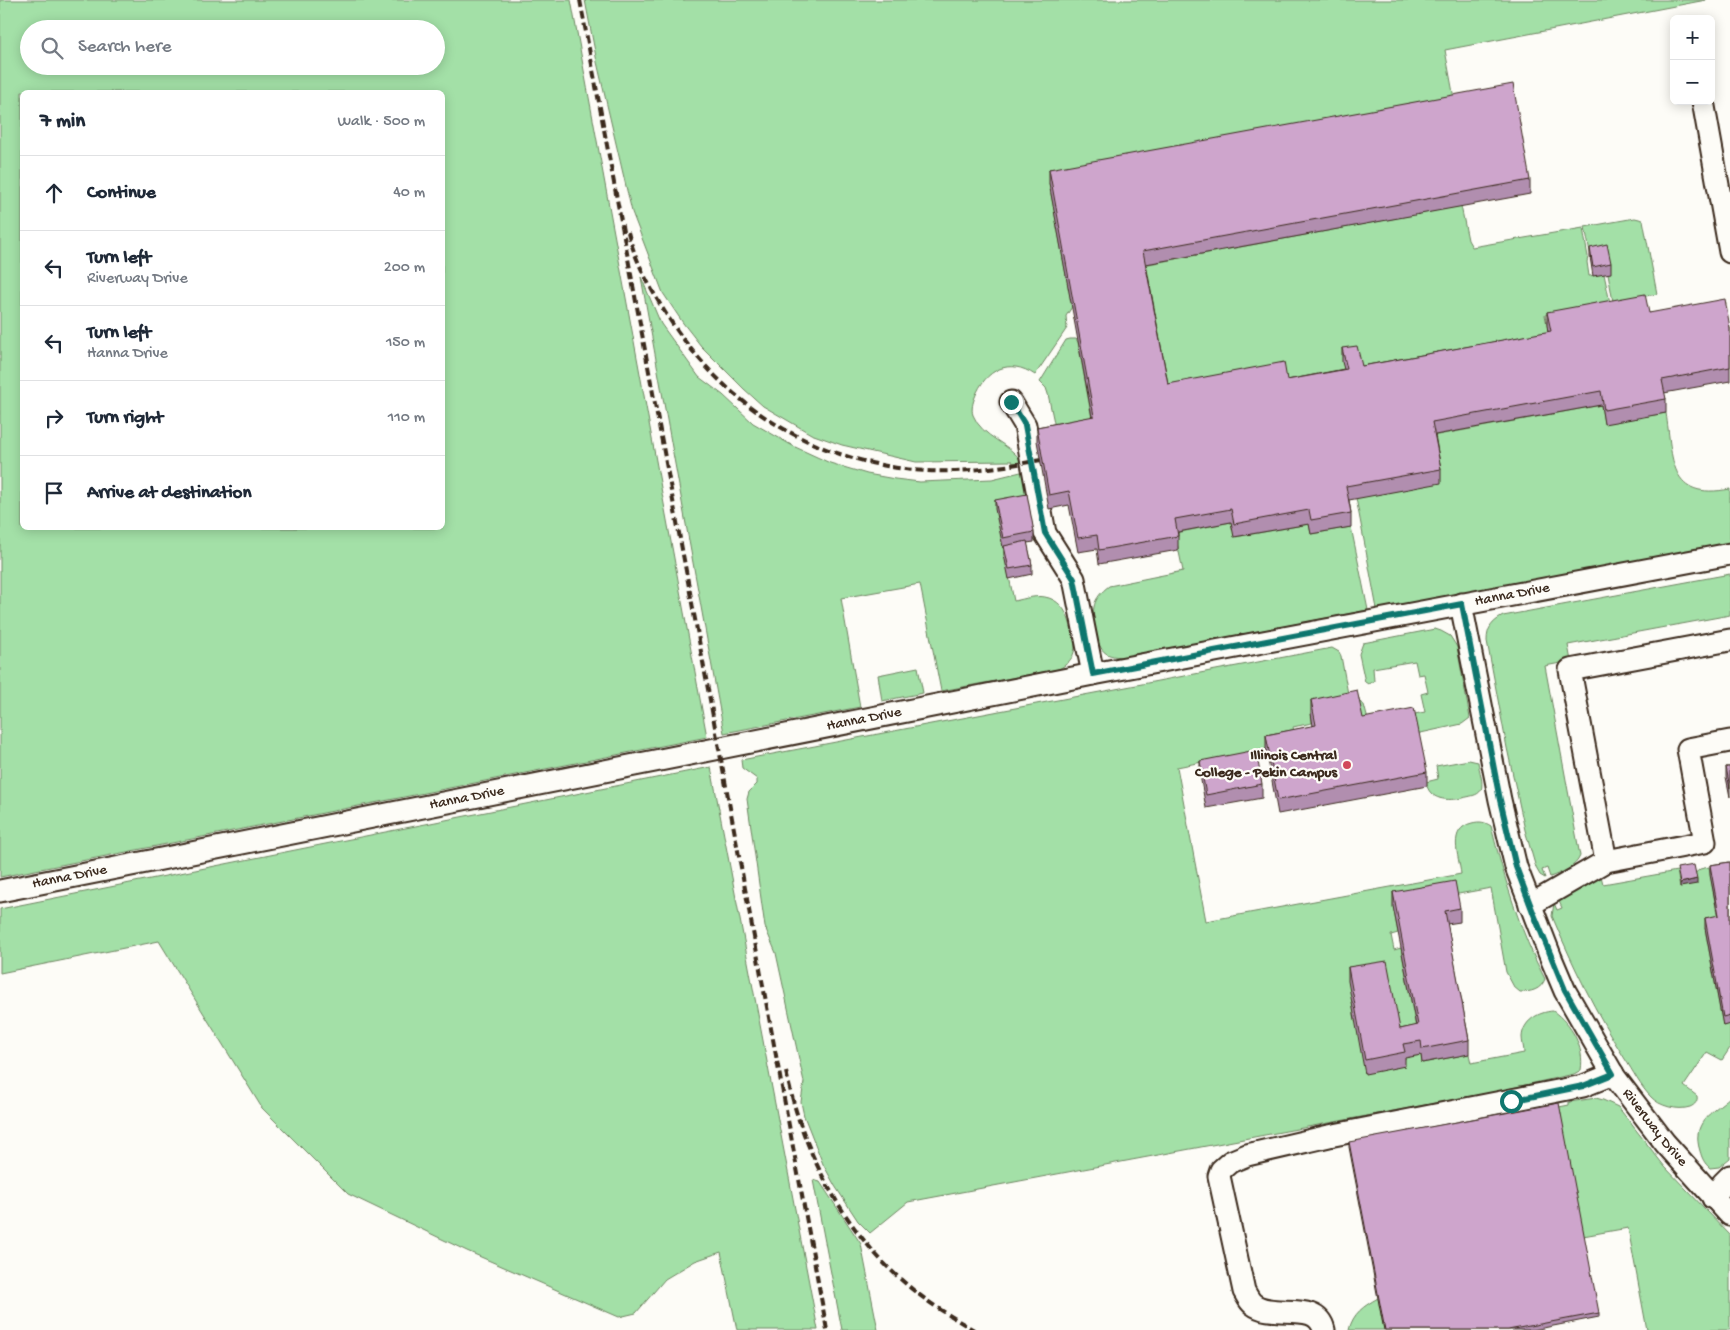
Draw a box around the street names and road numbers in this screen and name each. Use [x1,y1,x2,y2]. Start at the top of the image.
street label: Hanna Drive [1473,579,1551,611]
street label: Hanna Drive [825,703,903,736]
street label: Hanna Drive [428,782,506,815]
street label: Hanna Drive [31,861,109,893]
street label: Riverway Drive [1618,1085,1691,1171]

